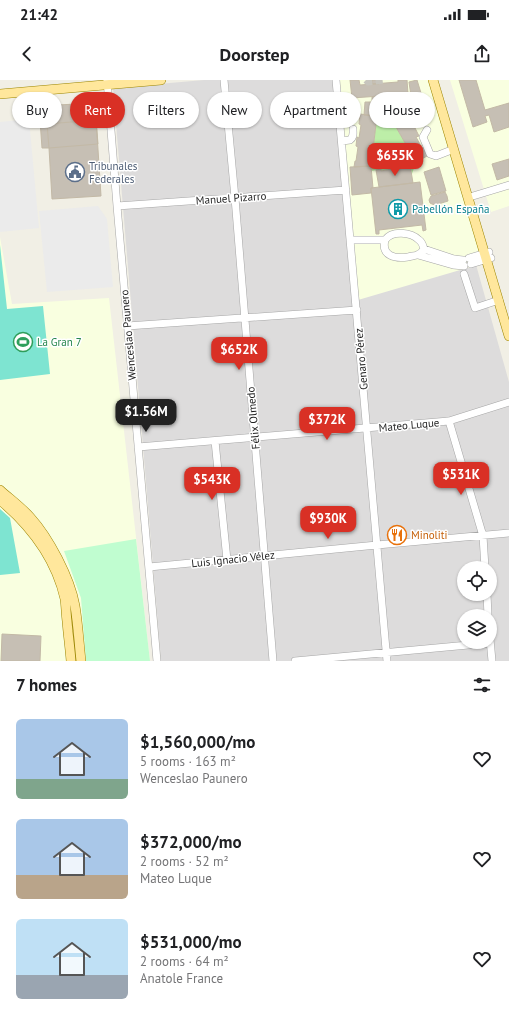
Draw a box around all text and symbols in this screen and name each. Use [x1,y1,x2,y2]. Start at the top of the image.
text: 21:42 [20,5,58,24]
icon: back [16,43,38,65]
text: Doorstep [220,43,289,66]
icon: share [471,43,493,65]
chip: Buy [12,92,62,128]
chip: Rent [70,92,125,128]
chip: Filters [133,92,199,128]
chip: New [207,92,262,128]
chip: Apartment [270,92,361,128]
chip: House [369,92,435,128]
pin: $655K [367,143,423,177]
text: $655K [376,147,414,164]
place label: Tribunales Federales [89,159,138,186]
public building icon: Tribunales Federales [64,161,86,183]
street label: Manuel Pizarro [195,189,267,207]
building icon: Pabellón España [387,198,409,220]
place label: Pabellón España [412,202,489,216]
street label: Wenceslao Paunero [117,289,139,381]
street label: Genaro Pérez [351,328,371,390]
sports icon: La Gran 7 [12,331,34,353]
place label: La Gran 7 [37,335,82,349]
pin: $652K [211,337,267,371]
text: $652K [220,341,258,358]
street label: Félix Olmedo [243,386,263,450]
pin: $1.56M [113,399,179,433]
text: $1.56M [124,403,168,420]
pin: $372K [299,407,355,441]
text: $372K [308,411,346,428]
street label: Mateo Luque [378,415,440,435]
pin: $531K [433,462,489,496]
text: $531K [442,466,480,483]
pin: $543K [184,467,240,501]
text: $543K [193,471,231,488]
pin: $930K [300,506,356,540]
text: $930K [309,510,347,527]
restaurant icon: Minoliti [386,524,408,546]
place label: Minoliti [411,528,447,542]
street label: Luis Ignacio Vélez [191,548,275,570]
map controls [457,561,497,649]
button: locate [457,561,497,601]
button: layers [457,609,497,649]
text: 7 homes [16,674,77,696]
icon: filters [471,674,493,696]
text: $1,560,000/mo [140,731,255,753]
icon: home [48,735,96,783]
icon: heart [471,748,493,770]
text: 5 rooms · 163 m² [140,753,236,770]
text: Wenceslao Paunero [140,770,248,787]
text: $372,000/mo [140,831,242,853]
icon: home [48,835,96,883]
icon: heart [471,848,493,870]
text: 2 rooms · 52 m² [140,853,229,870]
text: Mateo Luque [140,870,212,887]
text: $531,000/mo [140,931,242,953]
icon: home [48,935,96,983]
icon: heart [471,948,493,970]
text: 2 rooms · 64 m² [140,953,229,970]
text: Anatole France [140,970,223,987]

